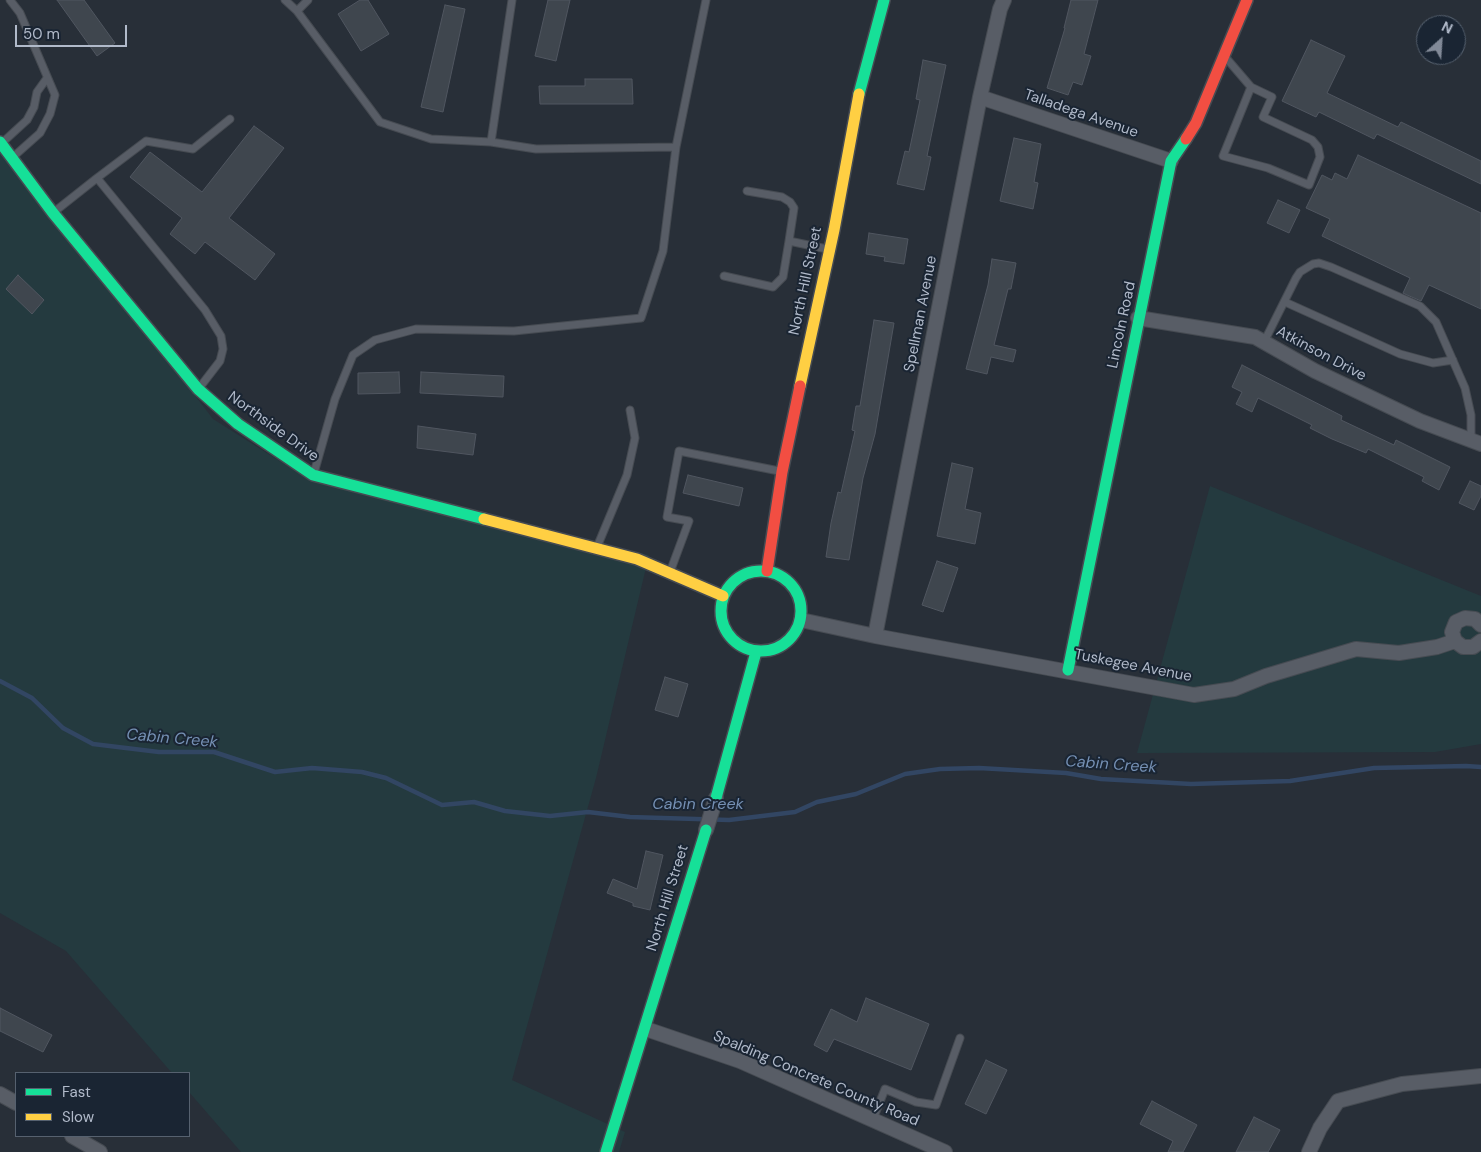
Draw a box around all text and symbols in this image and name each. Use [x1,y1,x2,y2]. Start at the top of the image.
scale bar [18,15,130,47]
north arrow [1416,15,1466,65]
text: N [1439,17,1456,38]
text: 50 m [23,24,60,44]
street label: Talladega Avenue [1021,86,1141,142]
street label: North Hill Street [786,225,826,337]
street label: Spellman Avenue [901,254,941,374]
street label: Lincoln Road [1104,280,1140,370]
street label: Atkinson Drive [1273,323,1369,385]
street label: Northside Drive [224,388,322,466]
street label: Tuskegee Avenue [1073,646,1193,686]
water label: Cabin Creek [126,725,218,753]
water label: Cabin Creek [1065,752,1157,778]
water label: Cabin Creek [652,795,744,815]
street label: North Hill Street [643,843,693,953]
street label: Spalding Concrete County Road [710,1027,922,1131]
legend [15,1072,190,1137]
text: Fast [62,1082,91,1102]
text: Slow [62,1107,94,1127]

